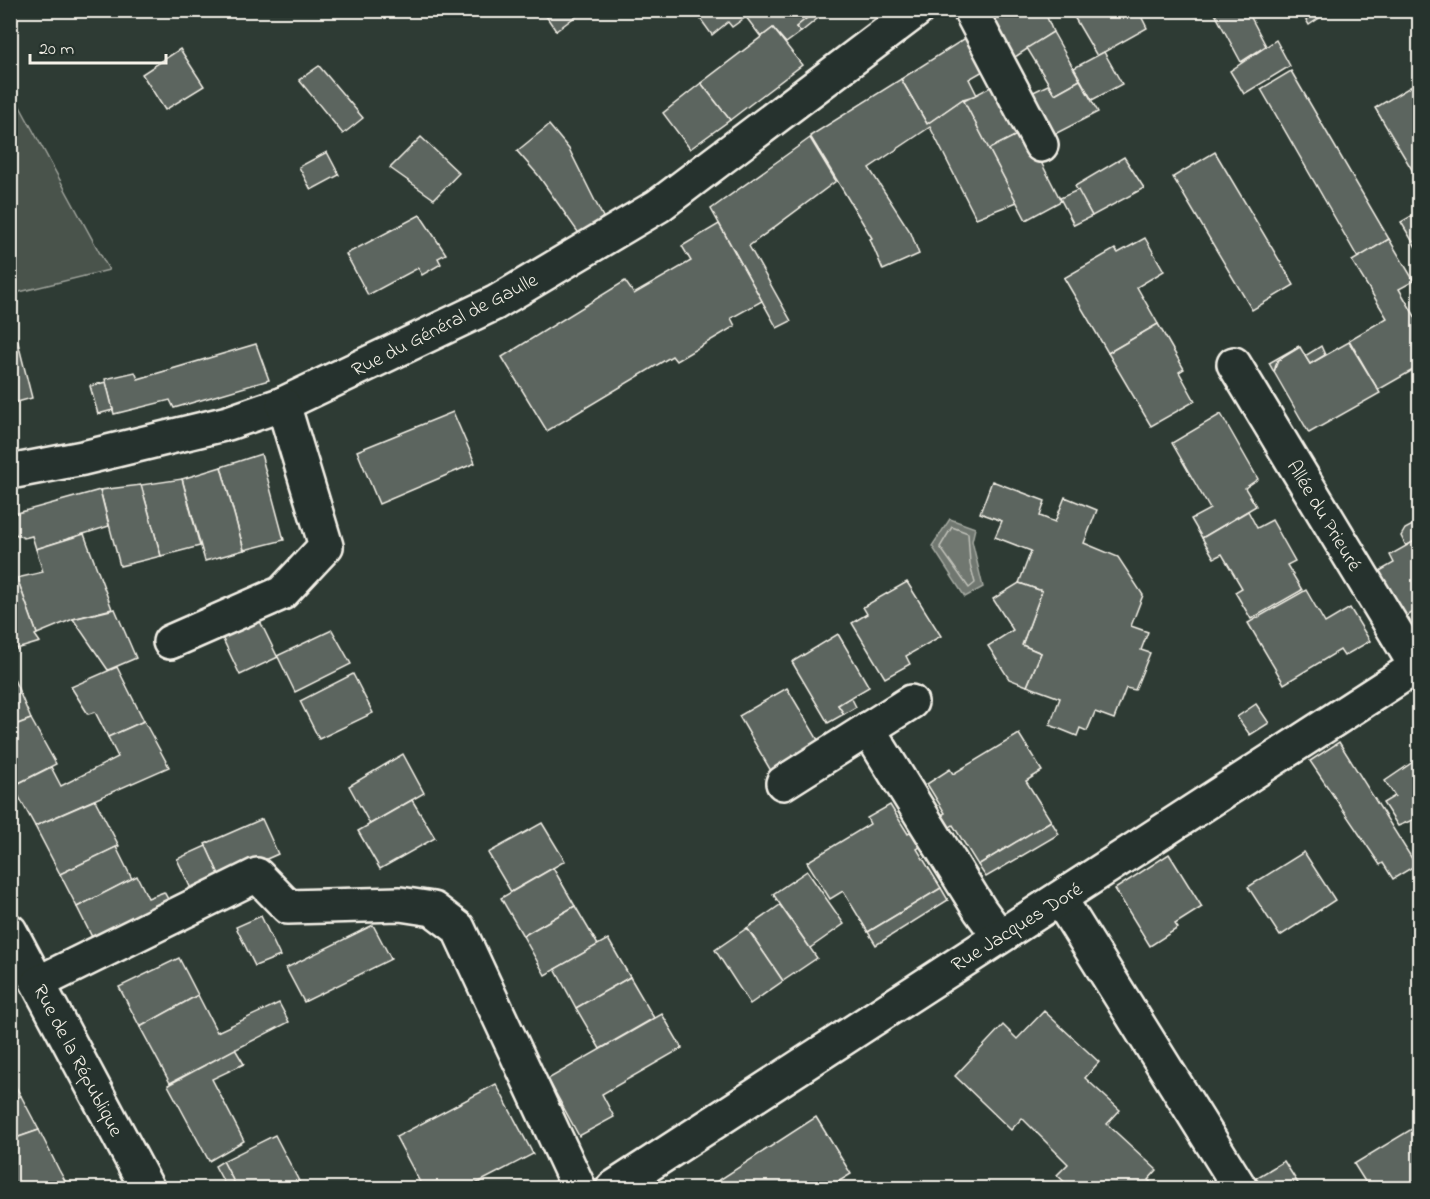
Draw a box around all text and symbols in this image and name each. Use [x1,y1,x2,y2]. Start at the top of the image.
scale bar [30,27,166,65]
text: 20 m [39,37,74,63]
street label: Rue du Général de Gaulle [347,267,543,386]
street label: Allée du Prieuré [1278,455,1368,577]
street label: Rue Jacques Doré [946,876,1089,980]
street label: Rue de la République [24,980,129,1142]

